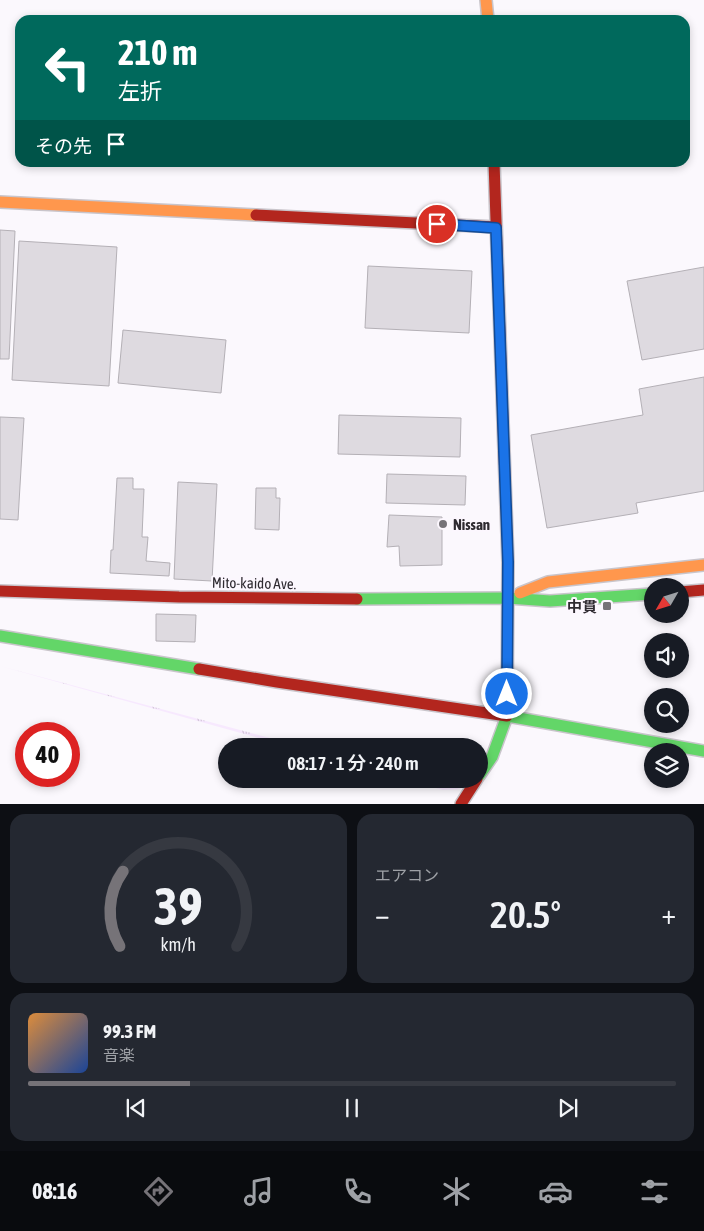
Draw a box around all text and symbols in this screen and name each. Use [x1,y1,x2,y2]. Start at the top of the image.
text: 210 m [118,32,197,72]
icon: left [35,35,100,100]
text: 左折 [118,78,162,104]
icon: arrive [102,130,130,158]
text: その先 [35,135,92,157]
pin [416,203,458,245]
icon: arrive [423,210,451,238]
place label: Nissan [453,516,490,533]
marker: Nissan [437,518,449,530]
street label: Mito-kaido Ave. [212,574,297,592]
north arrow [644,578,689,622]
map controls [644,578,689,788]
place label: 中貫 [567,598,597,615]
marker: 中貫 [601,600,613,612]
button: sound [644,633,689,678]
position arrow [480,667,532,719]
button: search [644,688,689,733]
speed limit sign: 40 [15,722,80,787]
button: layers [644,743,689,788]
text: 08:17 · 1 分 · 240 m [287,752,419,774]
text: エアコン [375,866,439,884]
text: 39 [154,876,203,936]
text: 20.5° [490,893,561,936]
text: − [375,898,390,930]
text: + [661,898,676,930]
text: km/h [161,934,196,955]
text: 99.3 FM [103,1020,156,1042]
text: 音楽 [103,1046,135,1064]
icon: previous [122,1094,150,1122]
icon: pause [338,1094,366,1122]
icon: next [554,1094,582,1122]
icon: directions [141,1174,176,1209]
icon: music [241,1174,276,1209]
icon: phone [340,1174,375,1209]
icon: climate [439,1174,474,1209]
icon: car [538,1174,573,1209]
icon: filters [637,1174,672,1209]
text: 08:16 [32,1178,77,1204]

